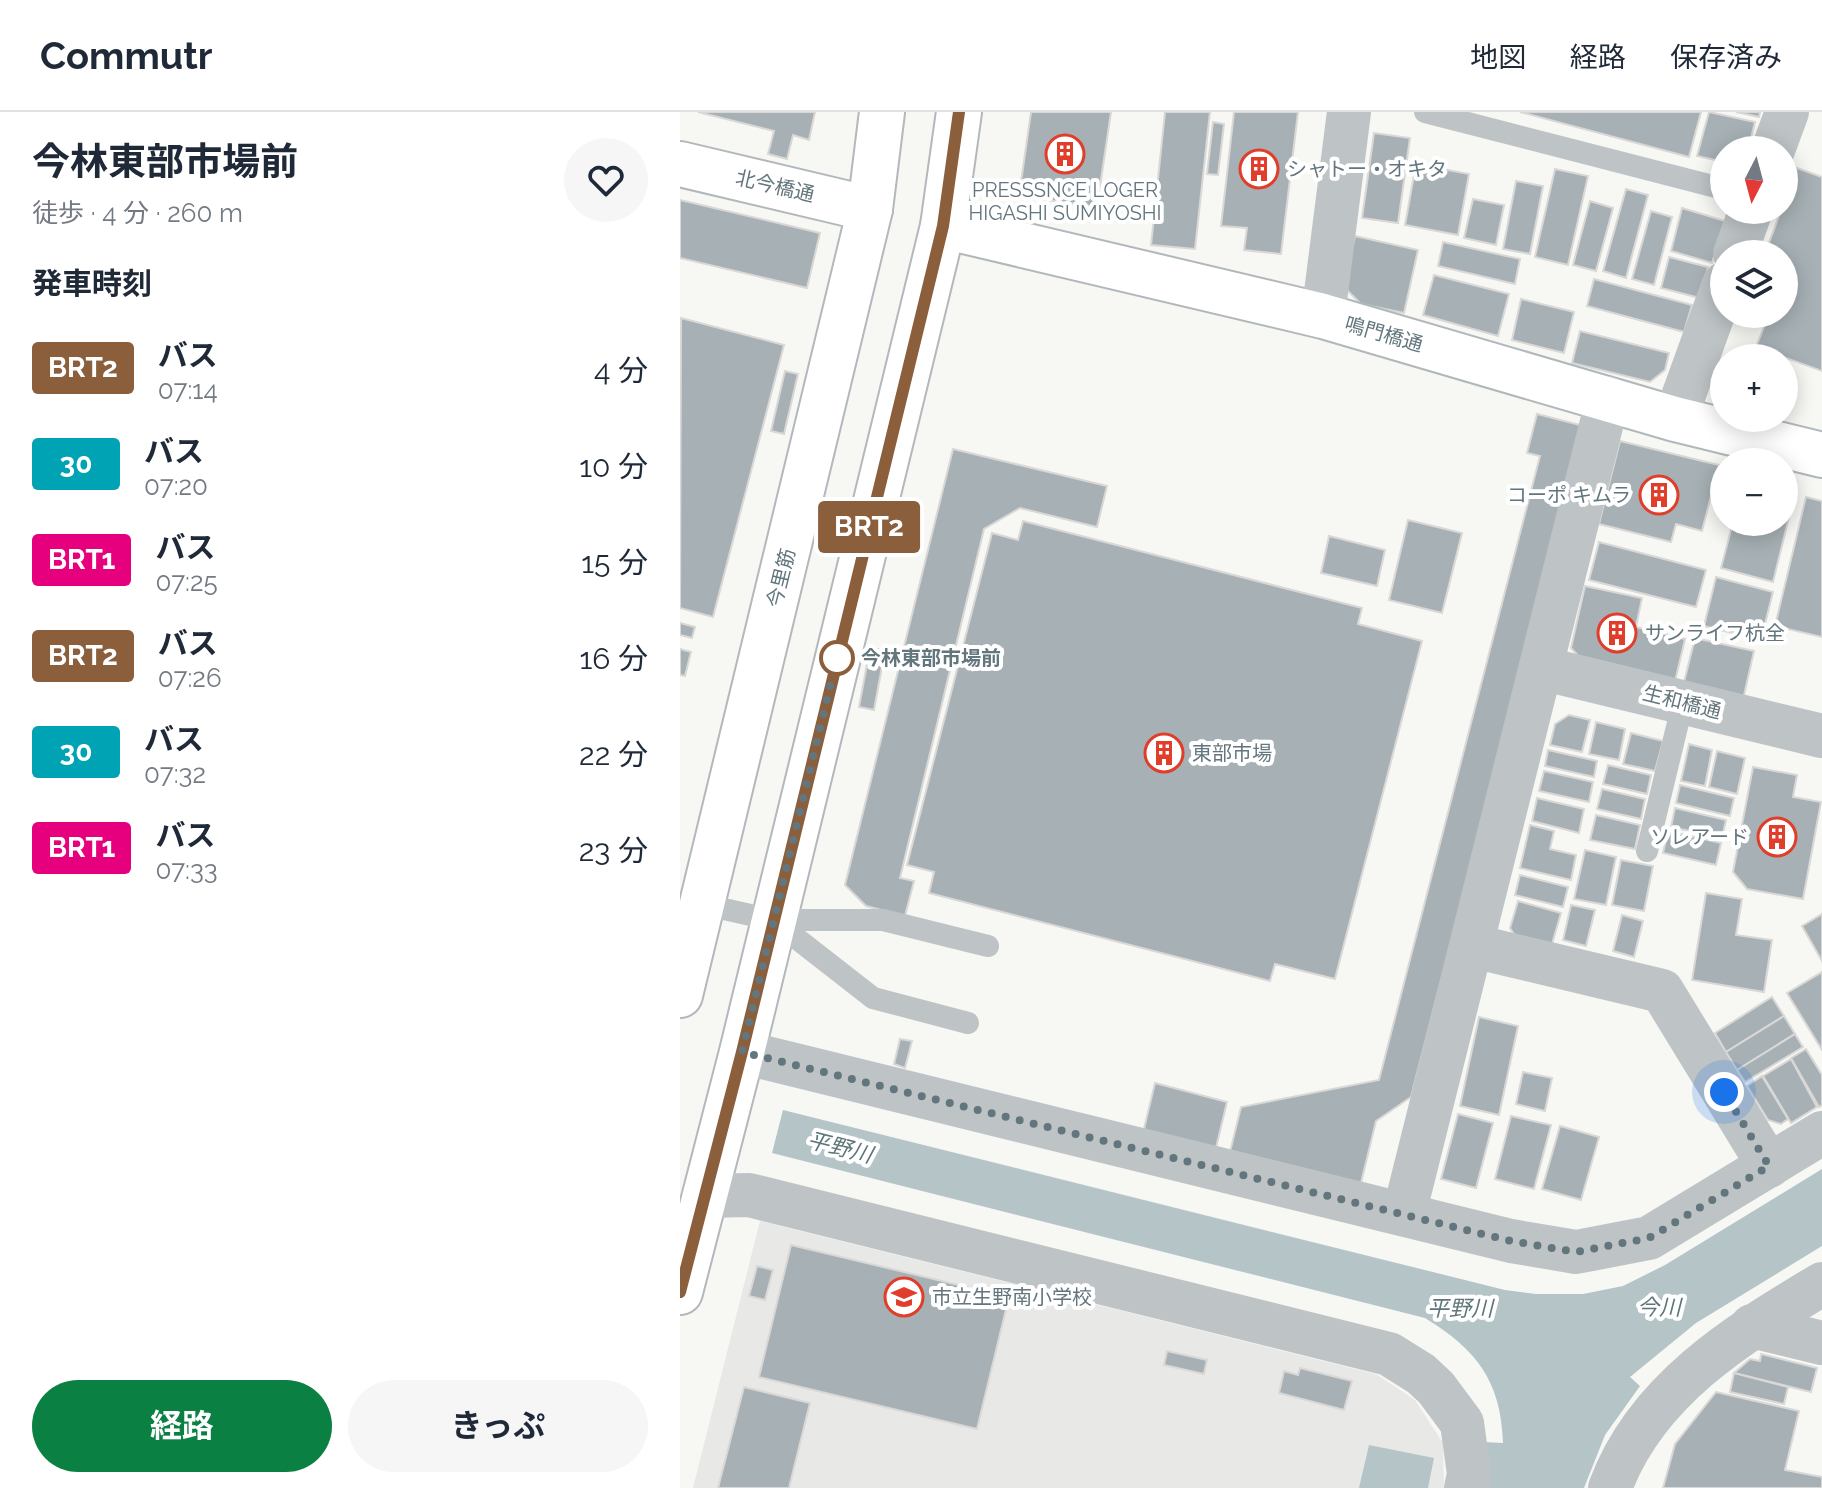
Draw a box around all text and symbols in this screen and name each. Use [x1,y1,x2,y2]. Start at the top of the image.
text: Commutr [40,33,212,78]
text: 地図 [1470,41,1526,74]
text: 経路 [1570,41,1626,74]
text: 保存済み [1670,41,1782,74]
building icon: PRESSSNCE LOGER HIGASHI SUMIYOSHI [1044,133,1086,175]
north arrow [1710,136,1798,224]
map controls [1710,136,1798,536]
button: heart [564,138,648,222]
text: 今林東部市場前 [32,139,298,184]
building icon: シャトー・オキタ [1238,148,1280,190]
place label: シャトー・オキタ [1287,157,1447,181]
street label: 北今橋通 [733,165,817,207]
place label: PRESSSNCE LOGER HIGASHI SUMIYOSHI [968,178,1162,225]
text: 徒歩 · 4 分 · 260 m [32,198,243,228]
button: layers [1710,240,1798,328]
text: 発車時刻 [32,266,152,301]
street label: 鳴門橋通 [1342,311,1426,357]
text: バス [158,338,218,373]
button: + [1710,344,1798,432]
text: BRT2 [48,351,118,384]
text: 4 分 [594,353,648,388]
text: 07:14 [158,375,218,405]
text: バス [144,434,204,469]
text: 30 [60,447,92,480]
button: − [1710,448,1798,536]
text: 10 分 [579,449,648,484]
text: 07:20 [144,471,208,501]
building icon: コーポ キムラ [1638,474,1680,516]
place label: コーポ キムラ [1507,483,1631,507]
line badge: BRT2 [813,501,925,553]
text: BRT2 [834,510,904,543]
text: バス [155,530,215,565]
text: BRT1 [48,543,115,576]
text: 15 分 [581,545,648,580]
street label: 今里筋 [762,546,800,610]
text: 07:25 [155,567,218,597]
building icon: サンライフ杭全 [1596,612,1638,654]
place label: サンライフ杭全 [1645,621,1785,645]
text: バス [158,626,218,661]
text: BRT2 [48,639,118,672]
text: 16 分 [579,641,648,676]
marker: 今林東部市場前 [820,641,854,675]
place label: 今林東部市場前 [861,646,1001,670]
text: 07:26 [158,663,222,693]
street label: 生和橋通 [1640,681,1724,723]
text: バス [144,722,204,757]
building icon: 東部市場 [1143,732,1185,774]
text: 30 [60,735,92,768]
text: 22 分 [579,737,648,772]
place label: 東部市場 [1192,741,1272,765]
text: 07:32 [144,759,206,789]
building icon: ソレアード [1756,816,1798,858]
text: バス [155,818,215,853]
place label: ソレアード [1650,825,1749,849]
text: BRT1 [48,831,115,864]
text: 23 分 [579,833,648,868]
text: 07:33 [155,855,218,885]
your location [1704,1072,1744,1112]
water label: 平野川 [805,1126,877,1168]
school or university icon: 市立生野南小学校 [883,1276,925,1318]
place label: 市立生野南小学校 [932,1285,1092,1309]
water label: 今川 [1637,1294,1683,1320]
water label: 平野川 [1427,1295,1495,1321]
button: 経路 [32,1380,332,1472]
button: きっぷ [348,1380,648,1472]

